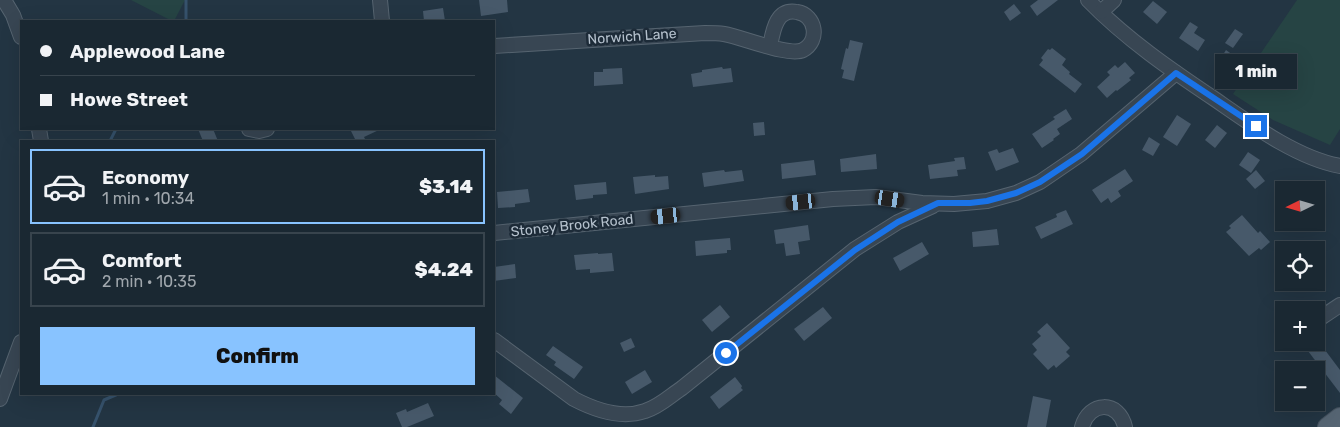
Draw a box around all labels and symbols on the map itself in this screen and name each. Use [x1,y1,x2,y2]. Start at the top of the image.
street label: Norwich Lane [587,25,677,48]
callout: 1 min [1215,54,1297,88]
route end [1245,115,1267,137]
north arrow [1275,181,1325,231]
car [874,189,905,209]
car [785,193,816,211]
car [650,207,681,225]
street label: Stoney Brook Road [510,211,634,240]
route start [715,342,737,364]

